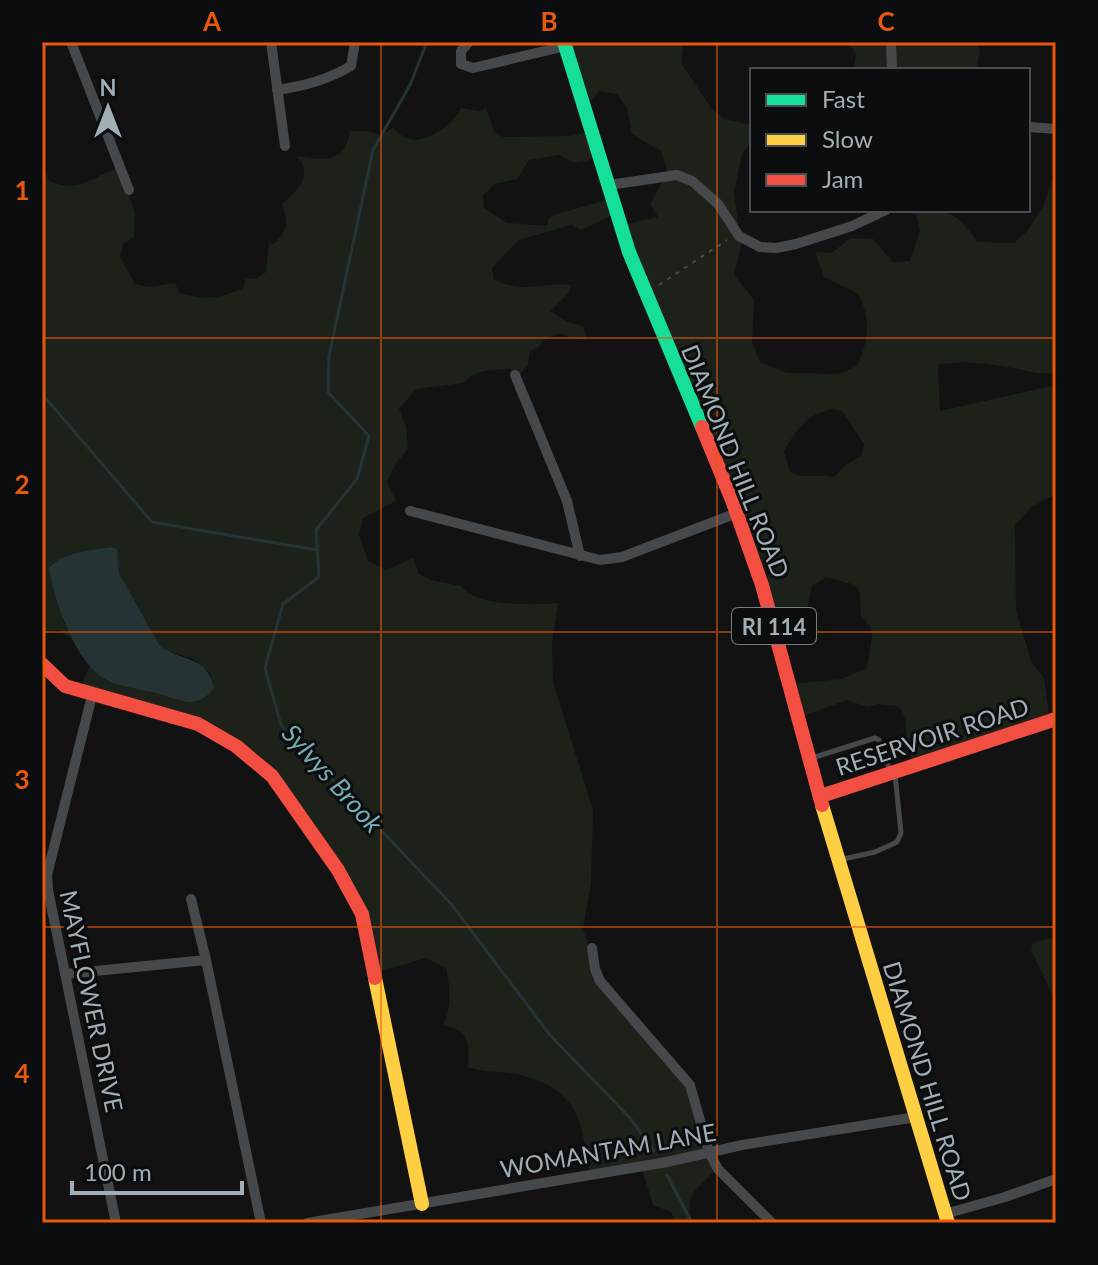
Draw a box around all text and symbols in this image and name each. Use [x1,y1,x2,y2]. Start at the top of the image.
text: A [202,5,222,37]
text: B [540,5,558,37]
text: C [877,5,895,37]
north arrow [68,68,148,148]
legend [750,68,1030,212]
text: N [100,74,116,101]
text: Fast [822,84,865,113]
text: Slow [822,124,873,153]
text: Jam [822,164,863,193]
text: 1 [14,174,30,206]
street label: DIAMOND HILL ROAD [676,340,796,582]
text: 2 [14,468,30,500]
road number: RI 114 [732,608,816,644]
street label: RESERVOIR ROAD [832,691,1032,781]
water label: Sylvys Brook [276,717,391,839]
text: 3 [14,763,30,795]
street label: MAYFLOWER DRIVE [54,888,130,1114]
street label: DIAMOND HILL ROAD [878,958,978,1204]
text: 4 [14,1057,30,1089]
street label: WOMANTAM LANE [498,1117,718,1183]
scale bar [72,1145,242,1195]
text: 100 m [84,1157,152,1186]

